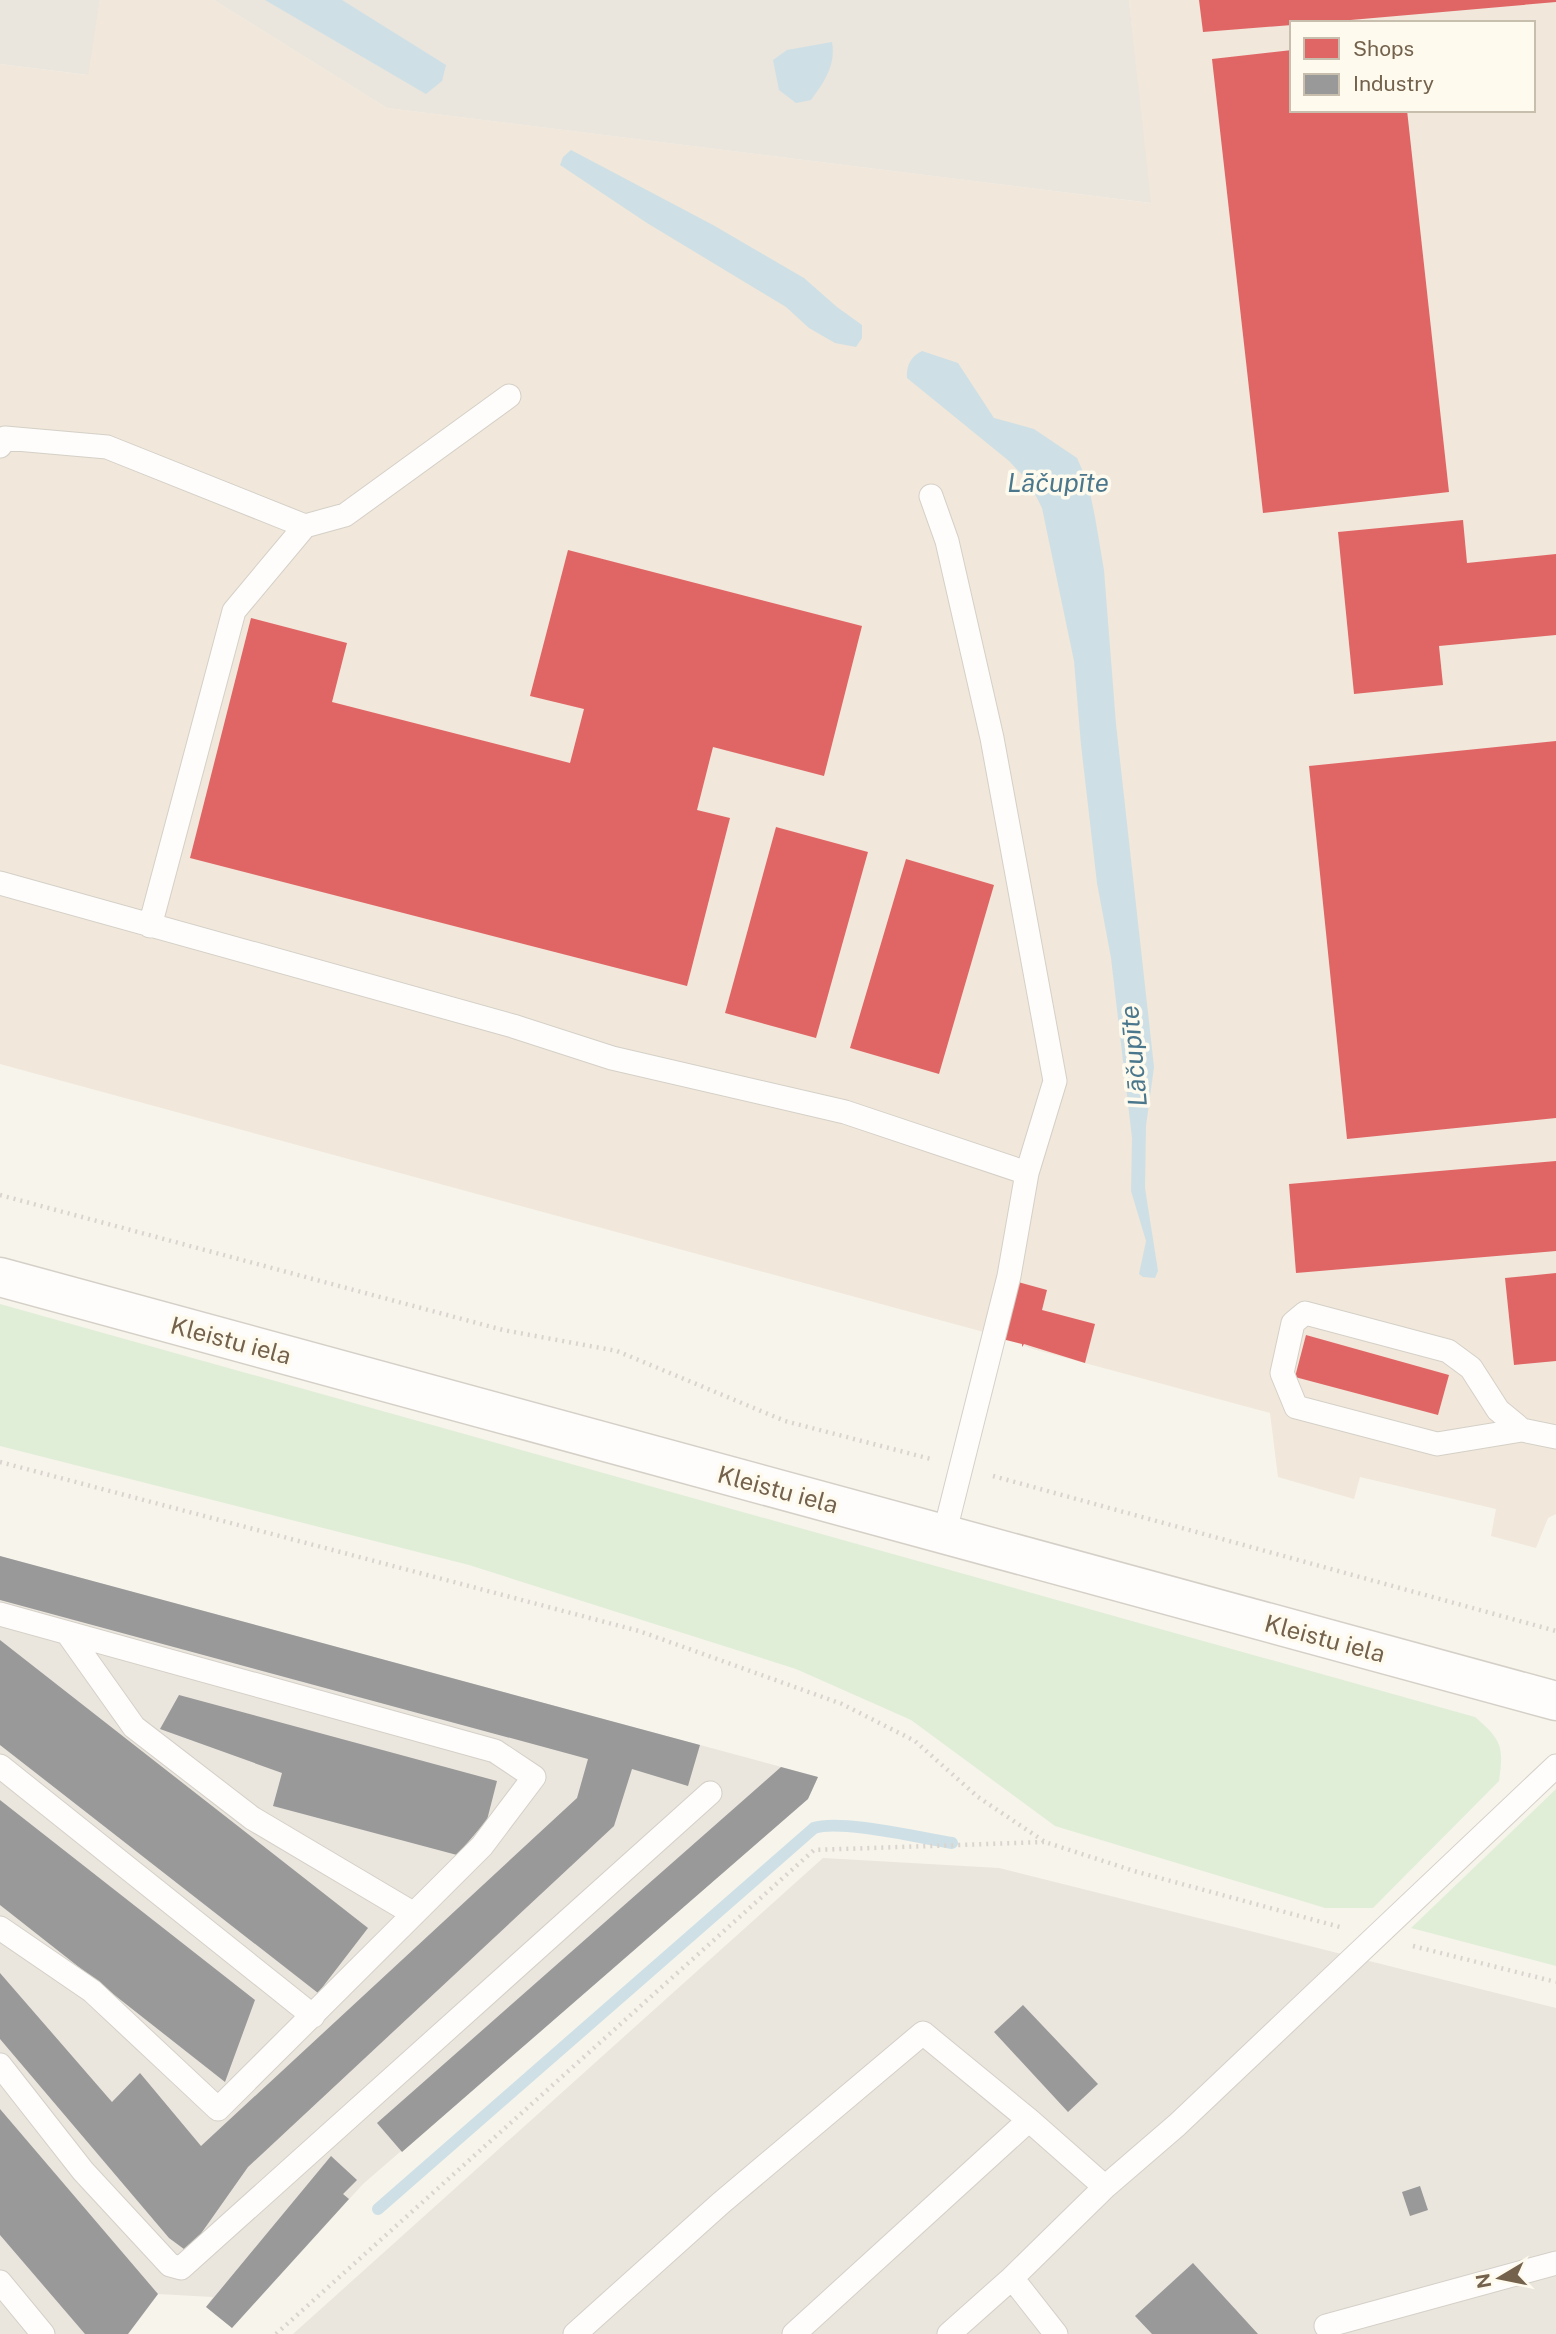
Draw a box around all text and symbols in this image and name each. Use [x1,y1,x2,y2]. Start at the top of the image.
legend [1290,21,1535,112]
text: Shops [1353,36,1414,61]
text: Industry [1353,71,1434,96]
water label: Lāčupīte [1007,467,1109,498]
water label: Lāčupīte [1113,1004,1153,1108]
street label: Kleistu iela [168,1311,294,1369]
street label: Kleistu iela [715,1460,841,1518]
street label: Kleistu iela [1262,1609,1388,1667]
north arrow [1465,2243,1535,2313]
text: N [1471,2272,1495,2290]

